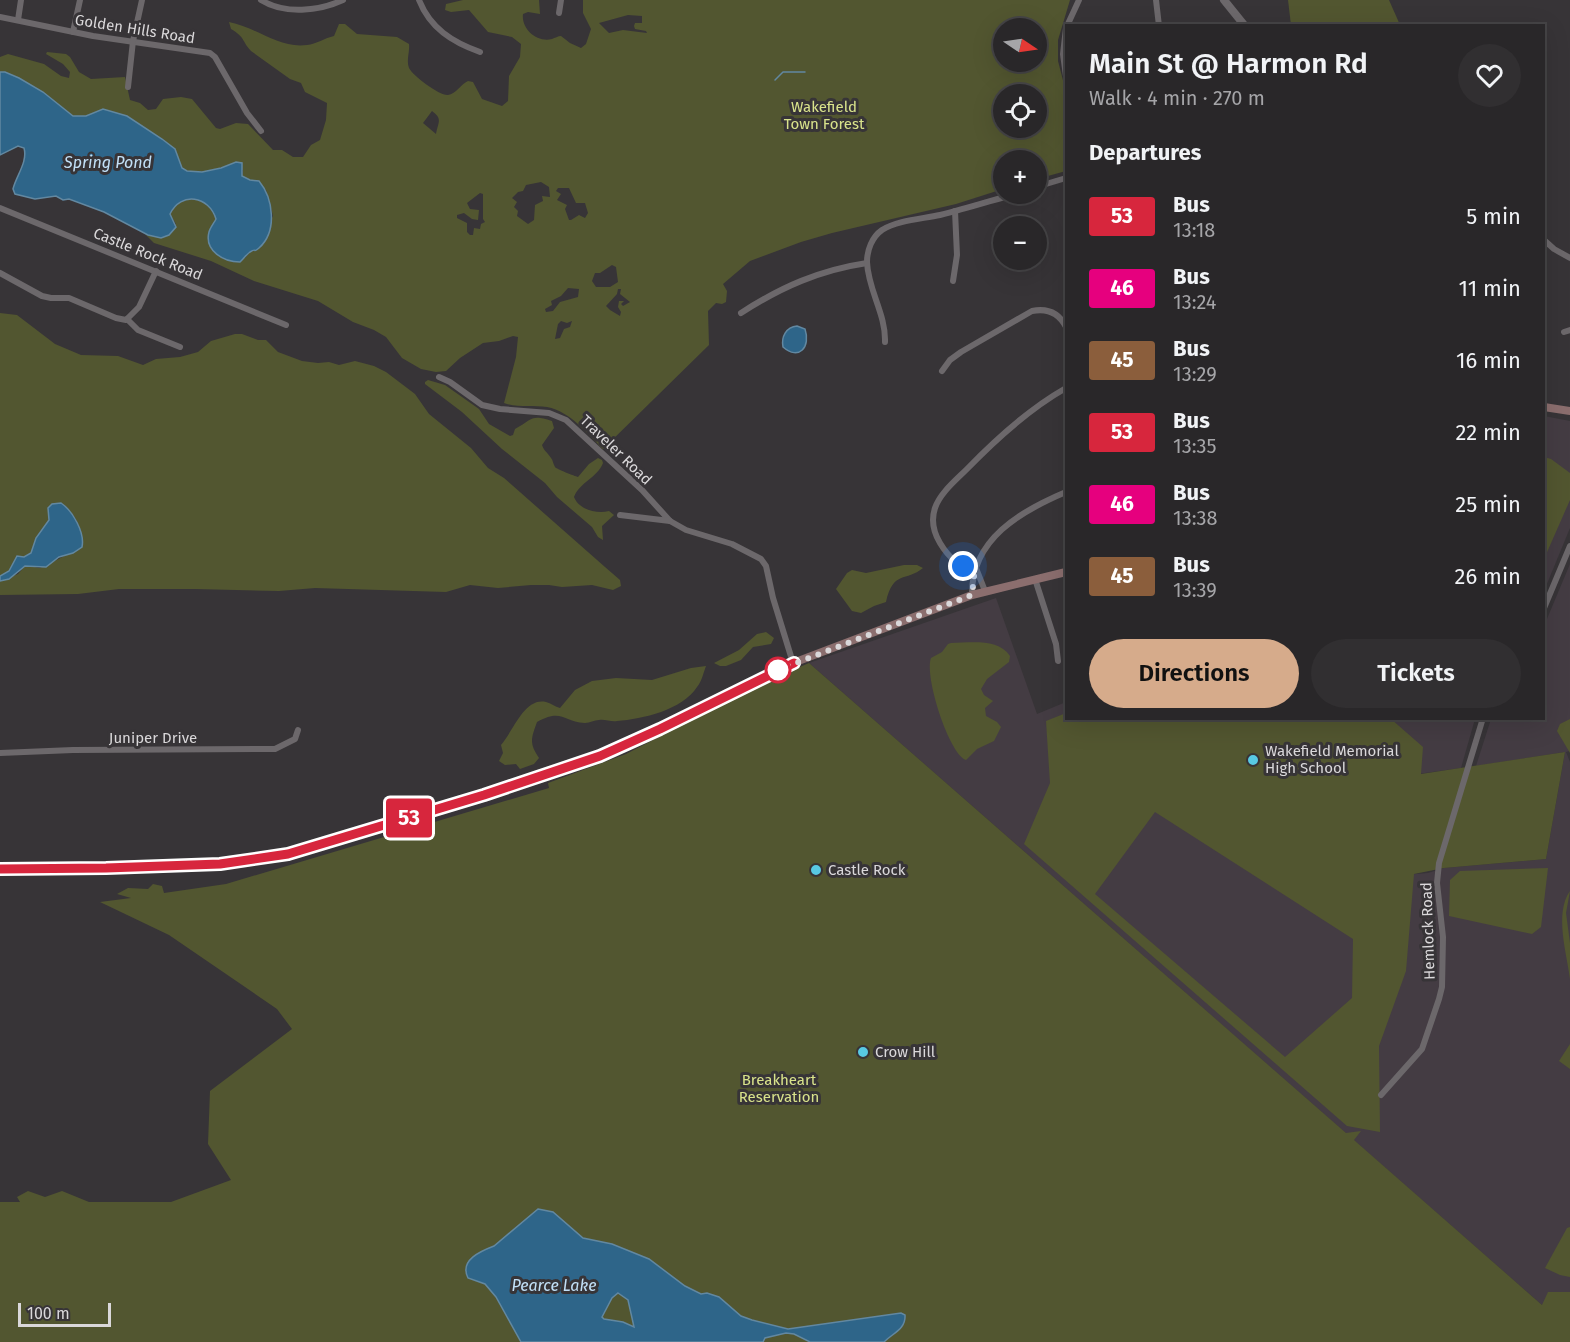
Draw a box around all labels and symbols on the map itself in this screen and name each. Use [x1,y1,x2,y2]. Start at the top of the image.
street label: Golden Hills Road [74,11,196,47]
north arrow [993,18,1047,72]
park label: Wakefield Town Forest [784,98,865,133]
water label: Spring Pond [63,153,152,172]
street label: Castle Rock Road [91,224,205,284]
street label: Traveler Road [576,411,656,489]
your location [948,551,978,581]
unlabelled marker [765,657,791,683]
street label: Juniper Drive [109,729,197,747]
place label: Wakefield Memorial High School [1265,742,1399,777]
marker: Wakefield Memorial High School [1246,753,1260,767]
line badge: 53 [382,798,436,838]
place label: Castle Rock [828,861,906,879]
marker: Castle Rock [809,863,823,877]
street label: Hemlock Road [1417,882,1439,980]
place label: Crow Hill [875,1043,936,1061]
marker: Crow Hill [856,1045,870,1059]
park label: Breakheart Reservation [739,1071,819,1106]
water label: Pearce Lake [512,1276,596,1295]
scale bar [18,1300,111,1328]

